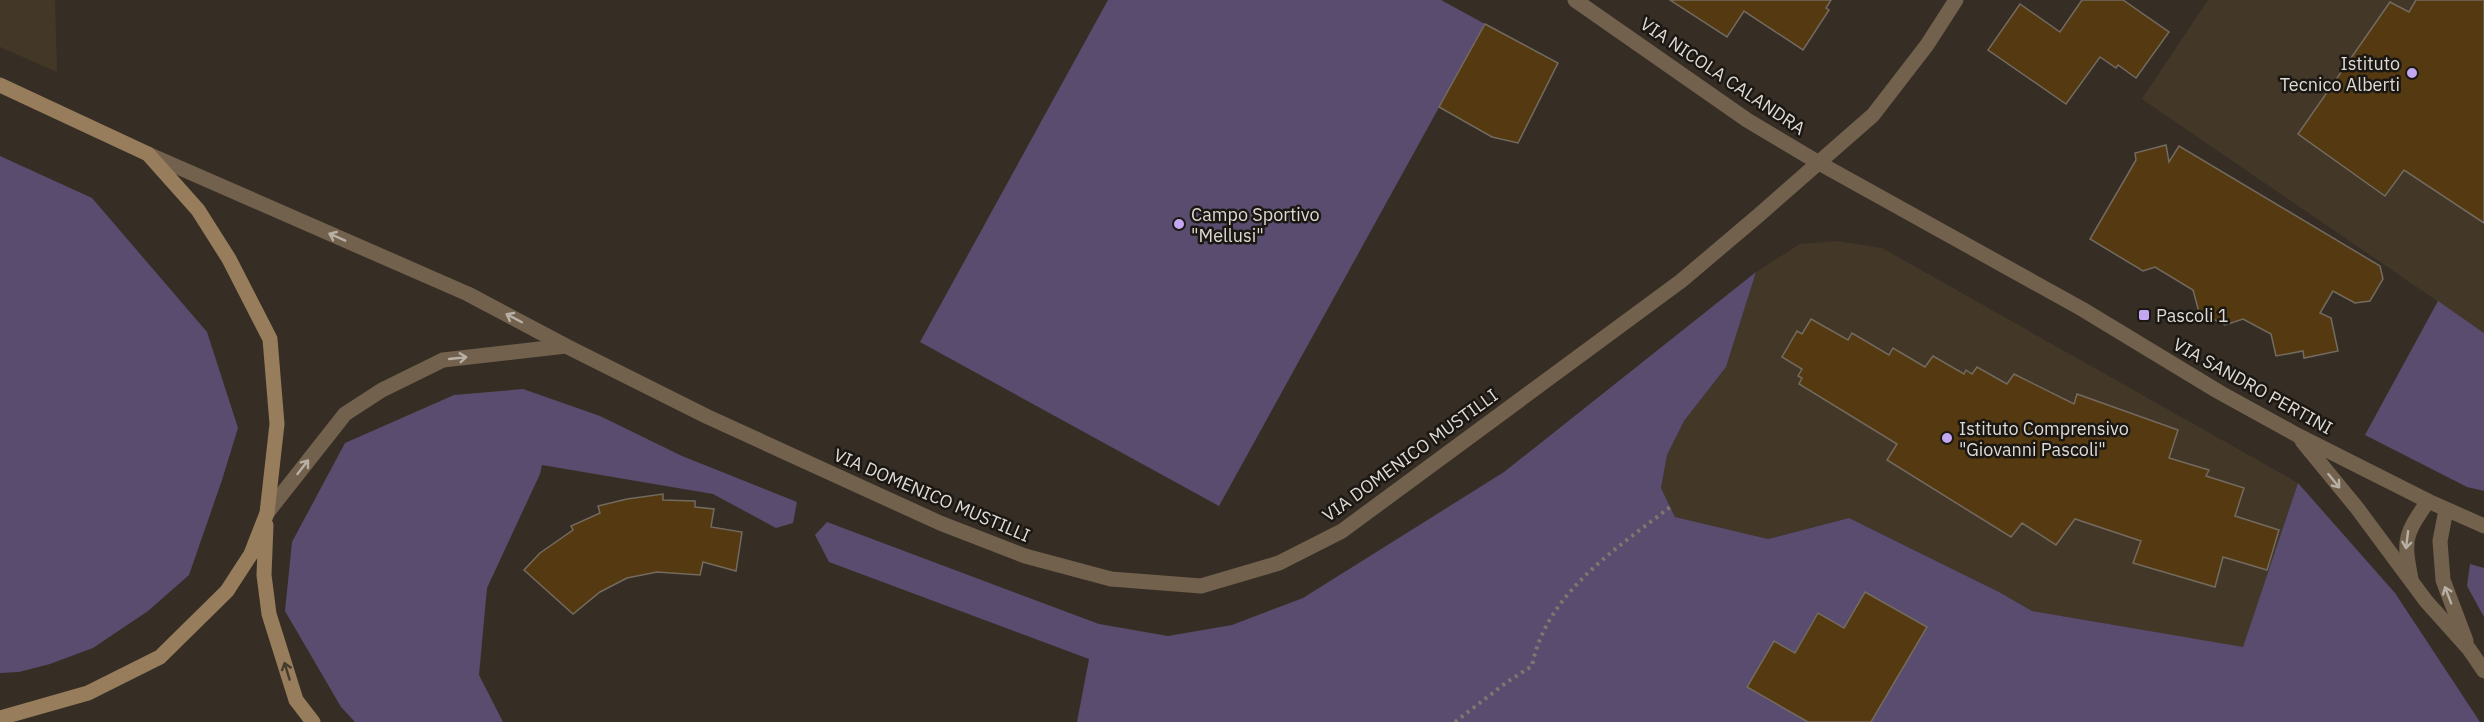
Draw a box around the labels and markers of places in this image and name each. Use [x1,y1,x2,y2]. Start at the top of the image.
place label: Istituto Tecnico Alberti [2280,52,2400,96]
marker: Istituto Tecnico Alberti [2405,66,2419,80]
place label: Campo Sportivo "Mellusi" [1191,203,1320,247]
marker: Campo Sportivo "Mellusi" [1172,217,1186,231]
place label: Pascoli 1 [2156,304,2229,327]
marker: Pascoli 1 [2137,308,2151,322]
place label: Istituto Comprensivo "Giovanni Pascoli" [1959,417,2129,461]
marker: Istituto Comprensivo "Giovanni Pascoli" [1940,431,1954,445]

